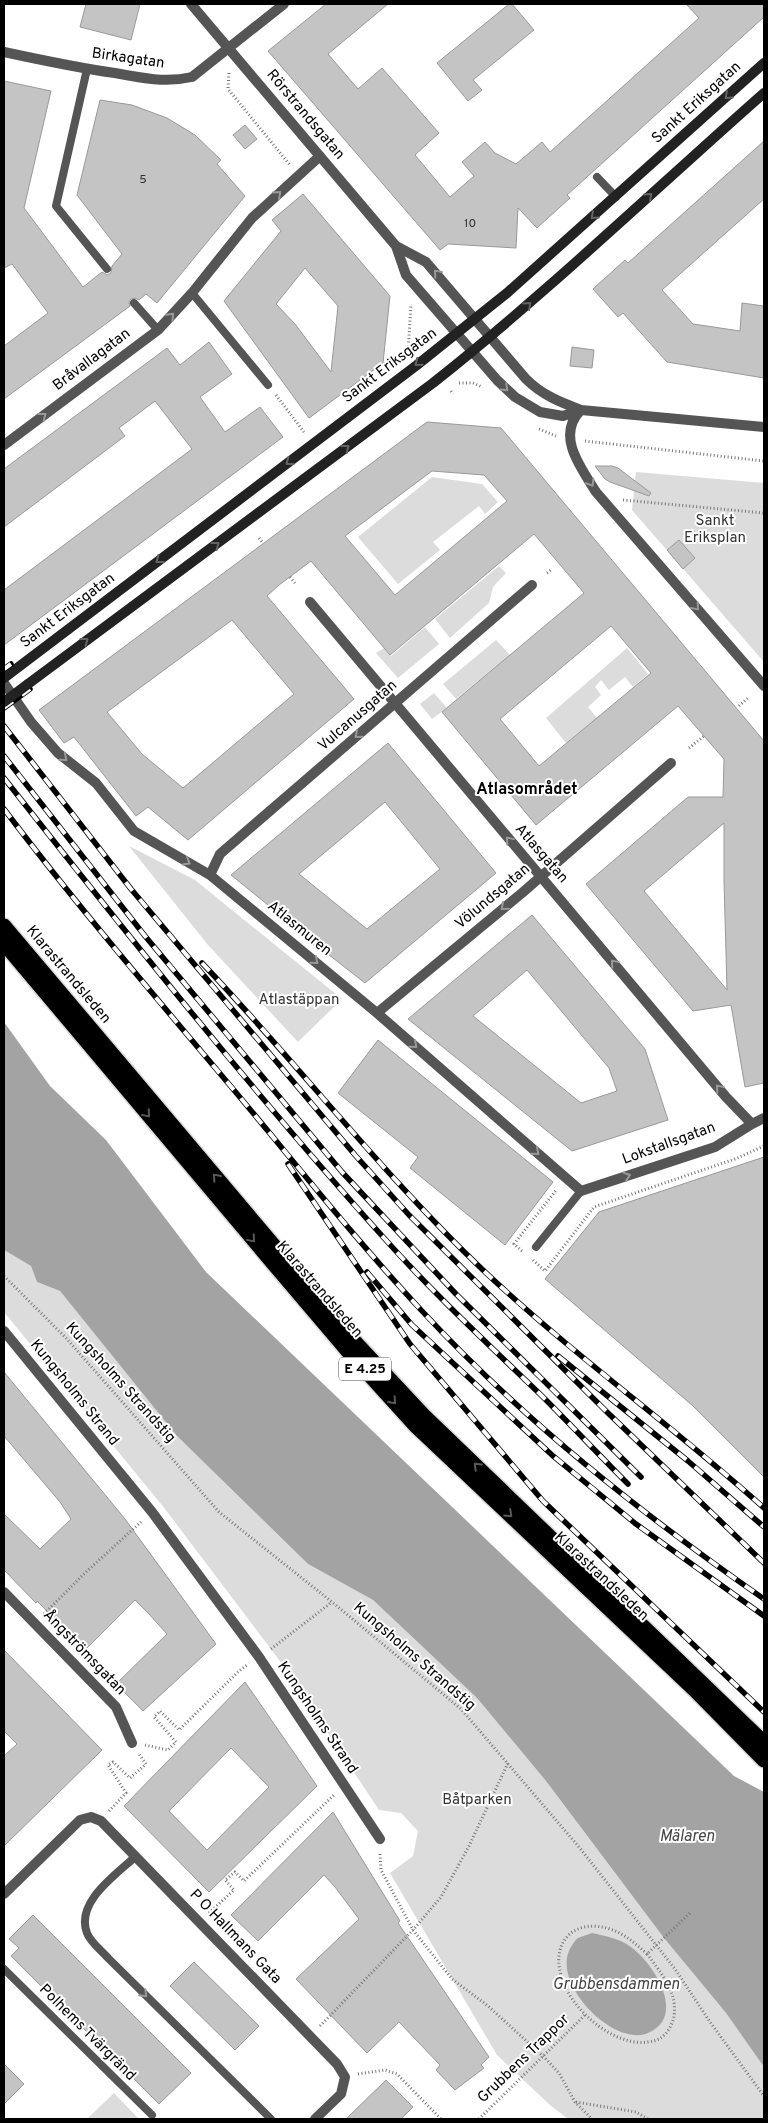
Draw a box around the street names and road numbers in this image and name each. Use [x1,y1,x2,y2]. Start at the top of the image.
street label: Birkagatan [90,44,166,74]
street label: Sankt Eriksgatan [648,58,746,148]
street label: Rörstrandsgatan [262,66,348,164]
street label: Sankt Eriksgatan [339,324,441,408]
street label: Bråvallagatan [49,325,135,395]
street label: Sankt Eriksgatan [17,569,119,653]
street label: Vulcanusgatan [315,676,401,756]
street label: Atlasgatan [510,820,572,888]
street label: Völundsgatan [452,860,534,934]
street label: Atlasmuren [263,897,335,961]
street label: Klarastrandsleden [21,922,115,1028]
street label: Lokstallsgatan [620,1118,718,1170]
street label: Klarastrandsleden [272,1238,366,1342]
street label: Kungsholms Strandstig [61,1319,179,1447]
street label: Kungsholms Strand [26,1336,122,1450]
road number: E 4.25 [339,1358,391,1380]
street label: Klarastrandsleden [550,1528,652,1626]
street label: Kungsholms Strandstig [349,1599,479,1715]
street label: Ångströmsgatan [38,1606,130,1700]
street label: Kungsholms Strand [272,1658,362,1778]
street label: P O Hallmans Gata [185,1886,285,1988]
street label: Polhems Tvärgränd [35,1981,139,2085]
street label: Grubbens Trappor [474,2010,574,2108]

